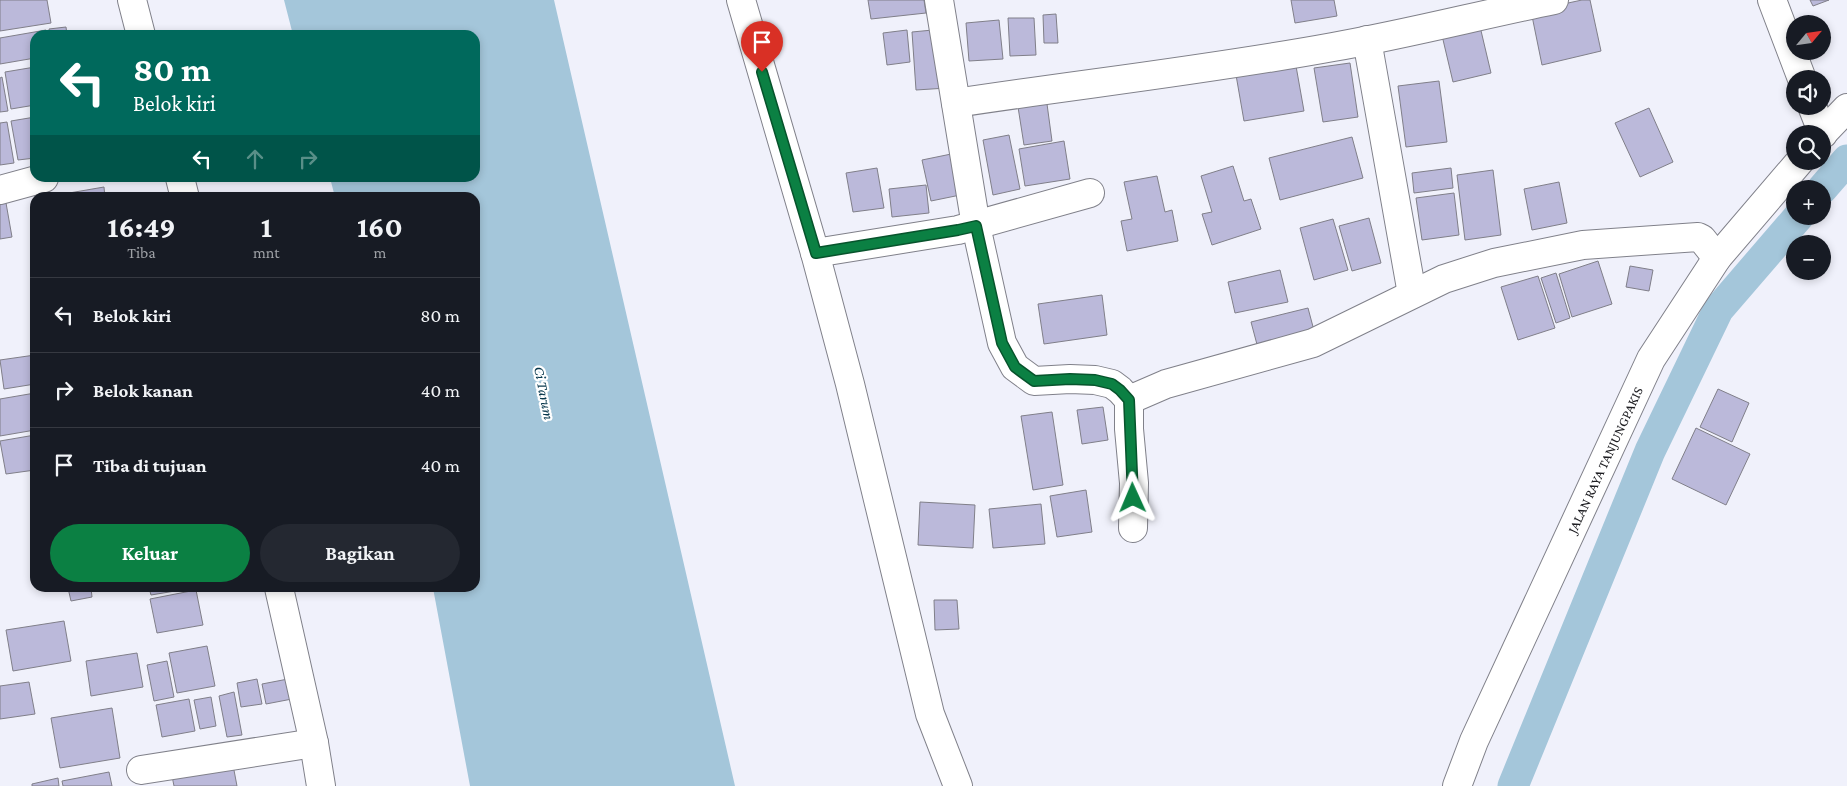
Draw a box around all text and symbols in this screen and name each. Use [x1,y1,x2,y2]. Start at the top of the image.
north arrow [1786,15,1831,60]
map controls [1786,15,1831,280]
pin [741,21,783,72]
icon: arrive [748,28,776,56]
icon: left [50,50,115,115]
text: 80 m [133,50,211,89]
button: sound [1786,70,1831,115]
text: Belok kiri [133,91,216,116]
button: search [1786,125,1831,170]
icon: left [188,145,216,173]
icon: ahead [241,145,269,173]
icon: right [294,145,322,173]
button: + [1786,180,1831,225]
text: 16:49 [107,210,176,243]
text: 1 [261,210,272,243]
text: 160 [357,210,403,243]
button: − [1786,235,1831,280]
text: Tiba [127,244,156,261]
text: mnt [253,244,280,261]
text: m [373,244,386,261]
icon: left [50,301,78,329]
text: Belok kiri [93,305,171,326]
text: 80 m [420,305,460,326]
water label: Ci Tarum [531,365,557,421]
icon: right [50,376,78,404]
text: Belok kanan [93,380,193,401]
text: 40 m [421,380,460,401]
street label: JALAN RAYA TANJUNGPAKIS [1563,384,1646,538]
icon: arrive [50,451,78,479]
text: Tiba di tujuan [93,455,207,476]
text: 40 m [421,455,460,476]
position arrow [1106,471,1158,523]
button: Keluar [50,524,250,582]
button: Bagikan [260,524,460,582]

